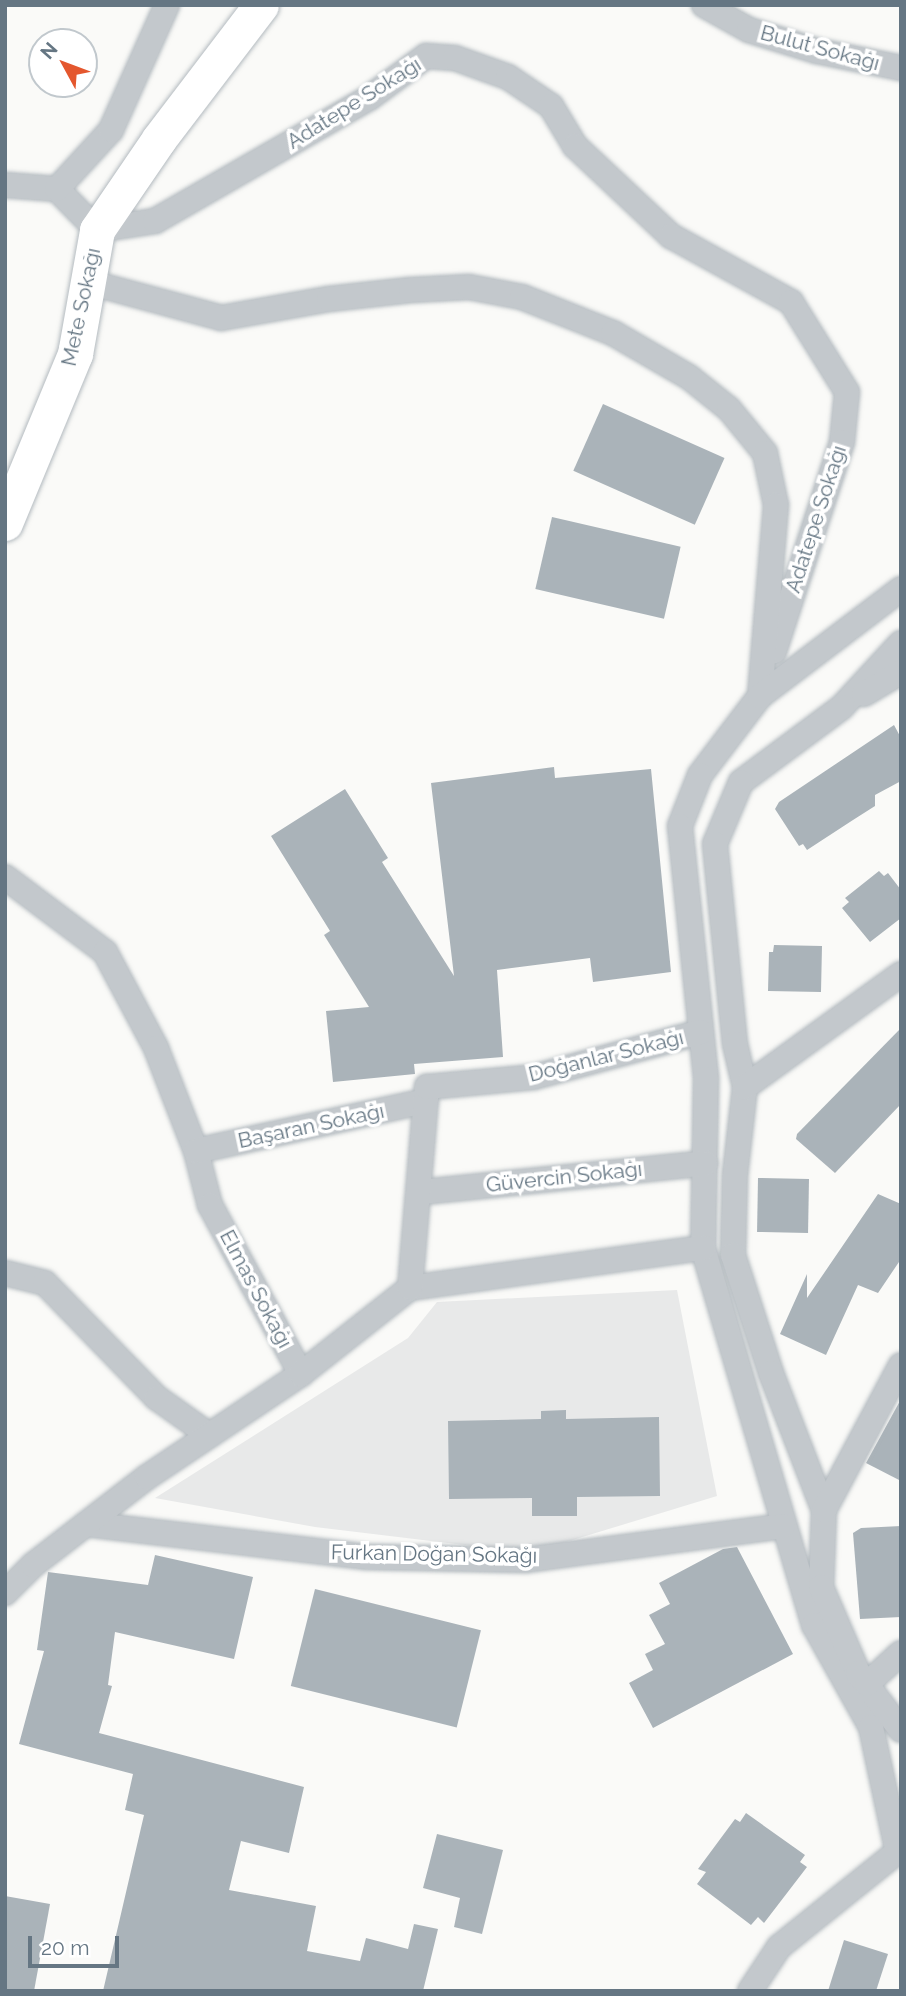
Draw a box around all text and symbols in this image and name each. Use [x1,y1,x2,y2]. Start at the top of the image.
street label: Bulut Sokağı [758,20,882,76]
north arrow [28,28,98,98]
text: N [36,38,62,63]
street label: Adatepe Sokağı [282,52,426,154]
street label: Mete Sokağı [56,246,106,368]
street label: Adatepe Sokağı [780,442,852,596]
street label: Doğanlar Sokağı [526,1024,686,1088]
street label: Başaran Sokağı [236,1098,386,1154]
street label: Güvercin Sokağı [485,1156,643,1198]
street label: Elmas Sokağı [214,1226,298,1352]
street label: Furkan Doğan Sokağı [331,1540,537,1568]
scale bar [32,1923,122,1967]
text: 20 m [41,1935,89,1960]

